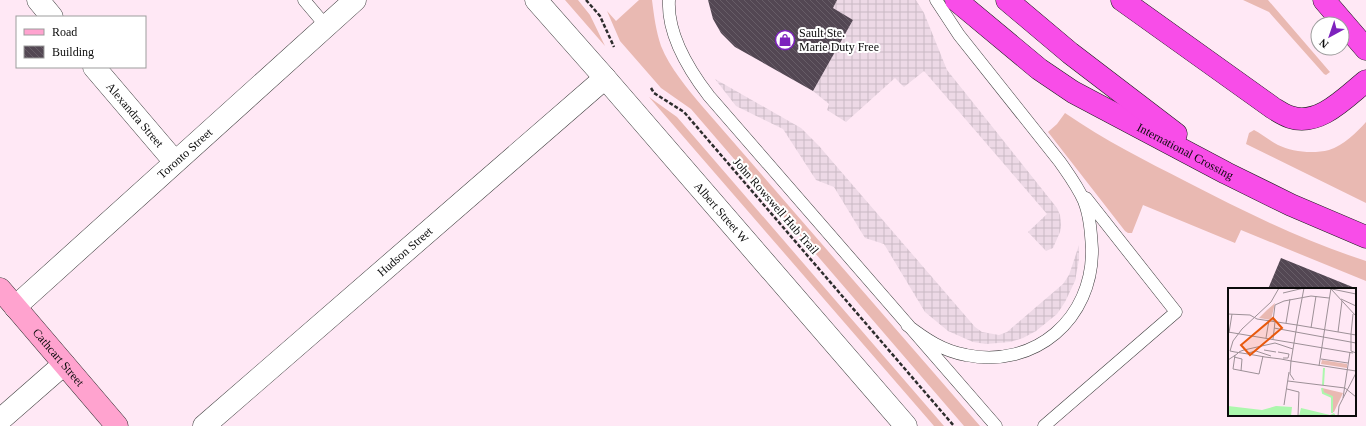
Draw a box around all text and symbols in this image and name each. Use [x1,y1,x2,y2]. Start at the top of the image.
legend [16,16,146,68]
north arrow [1310,16,1350,56]
text: Road [52,25,77,39]
place label: Sault Ste. Marie Duty Free [799,26,879,54]
shop icon: Sault Ste. Marie Duty Free [774,29,796,51]
text: N [1317,36,1330,51]
text: Building [52,45,94,59]
street label: Alexandra Street [103,80,167,151]
street label: International Crossing [1135,120,1236,183]
street label: Toronto Street [155,125,216,182]
street label: John Rowswell Hub Trail [730,155,822,258]
street label: Albert Street W [691,179,752,246]
street label: Hudson Street [374,224,436,279]
inset map [1228,288,1356,416]
street label: Cathcart Street [30,326,87,390]

